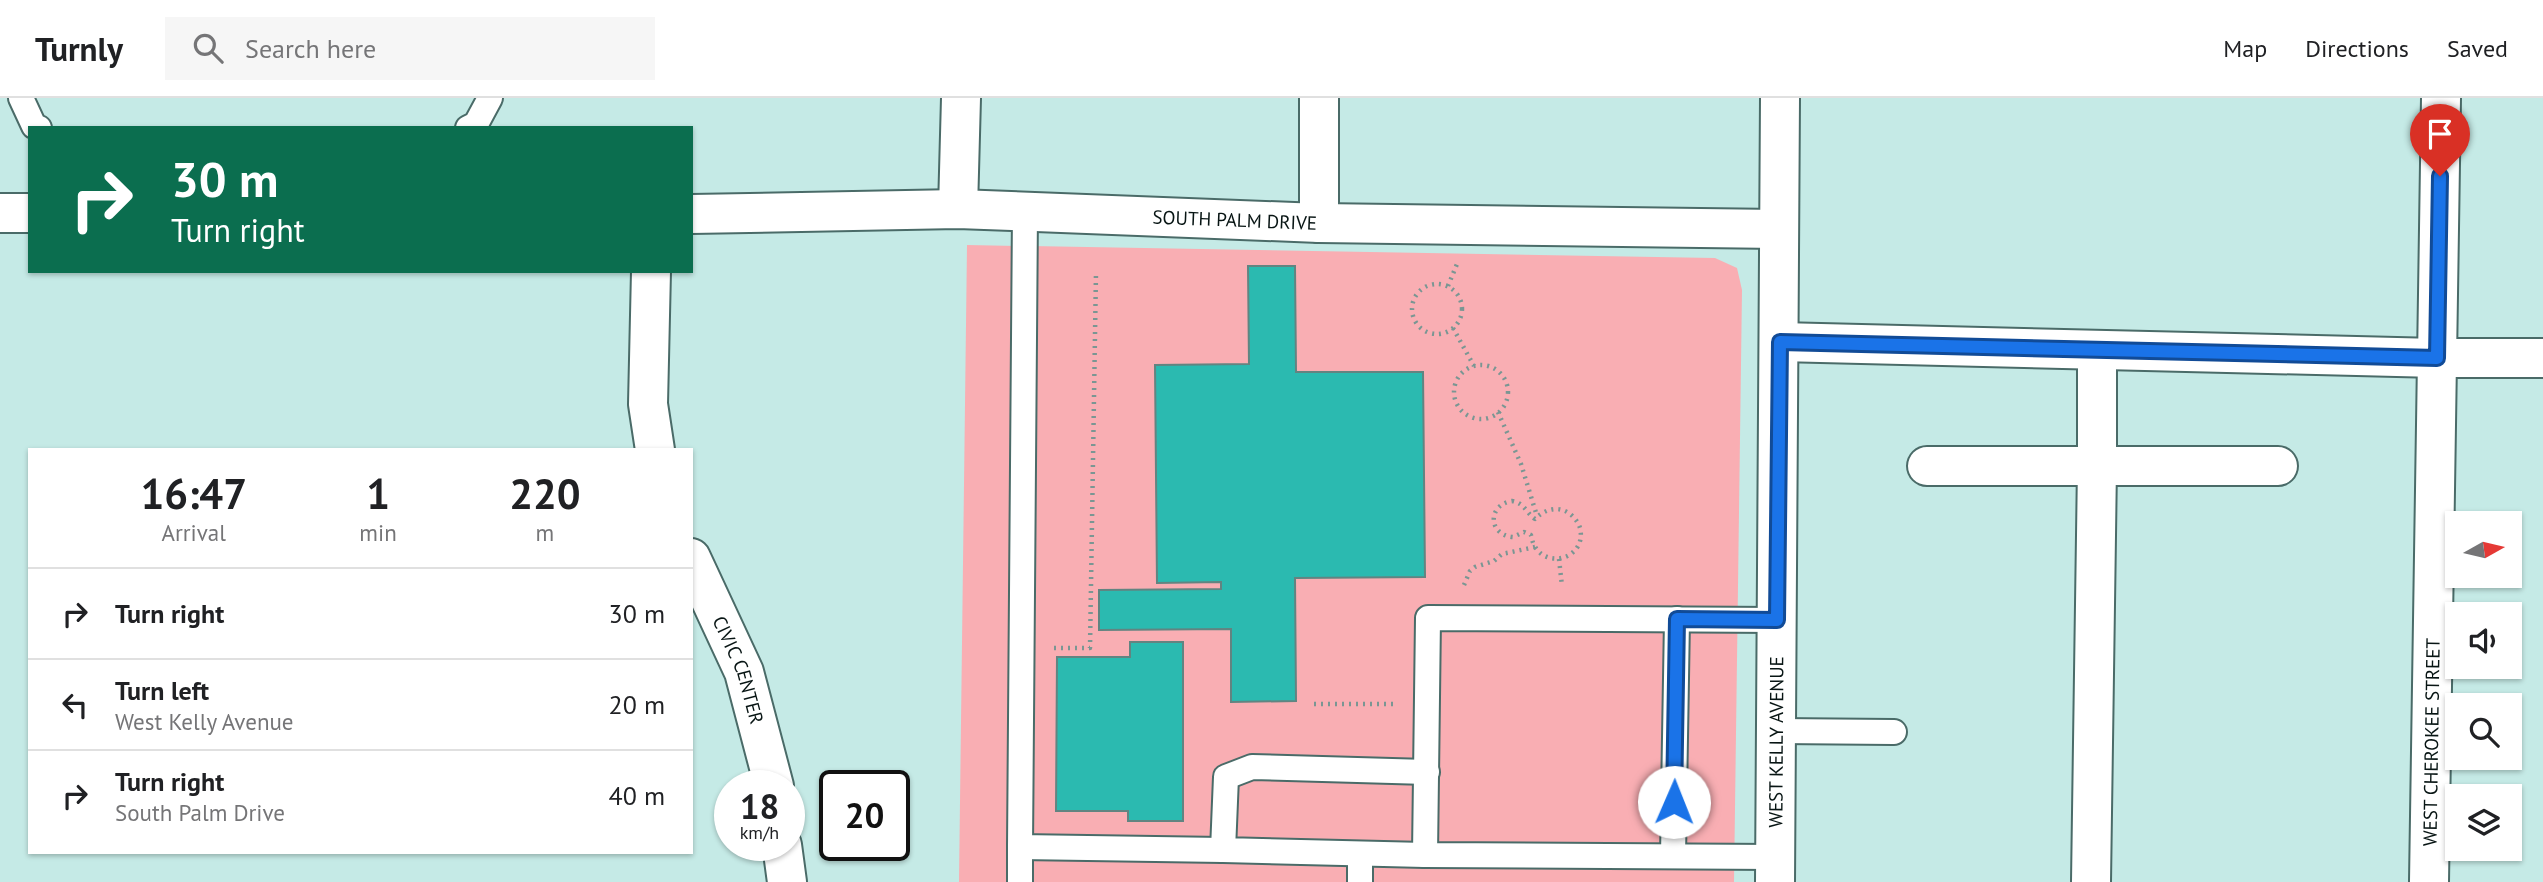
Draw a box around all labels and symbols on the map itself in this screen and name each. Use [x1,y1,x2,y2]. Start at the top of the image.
pin [2410,104,2470,176]
street label: SOUTH PALM DRIVE [1152,205,1317,235]
north arrow [2445,511,2522,588]
street label: CIVIC CENTER [708,612,769,726]
street label: WEST CHEROKEE STREET [2418,637,2445,846]
street label: WEST KELLY AVENUE [1763,656,1788,828]
position arrow [1637,765,1711,839]
speed limit sign: 20 [819,770,910,861]

